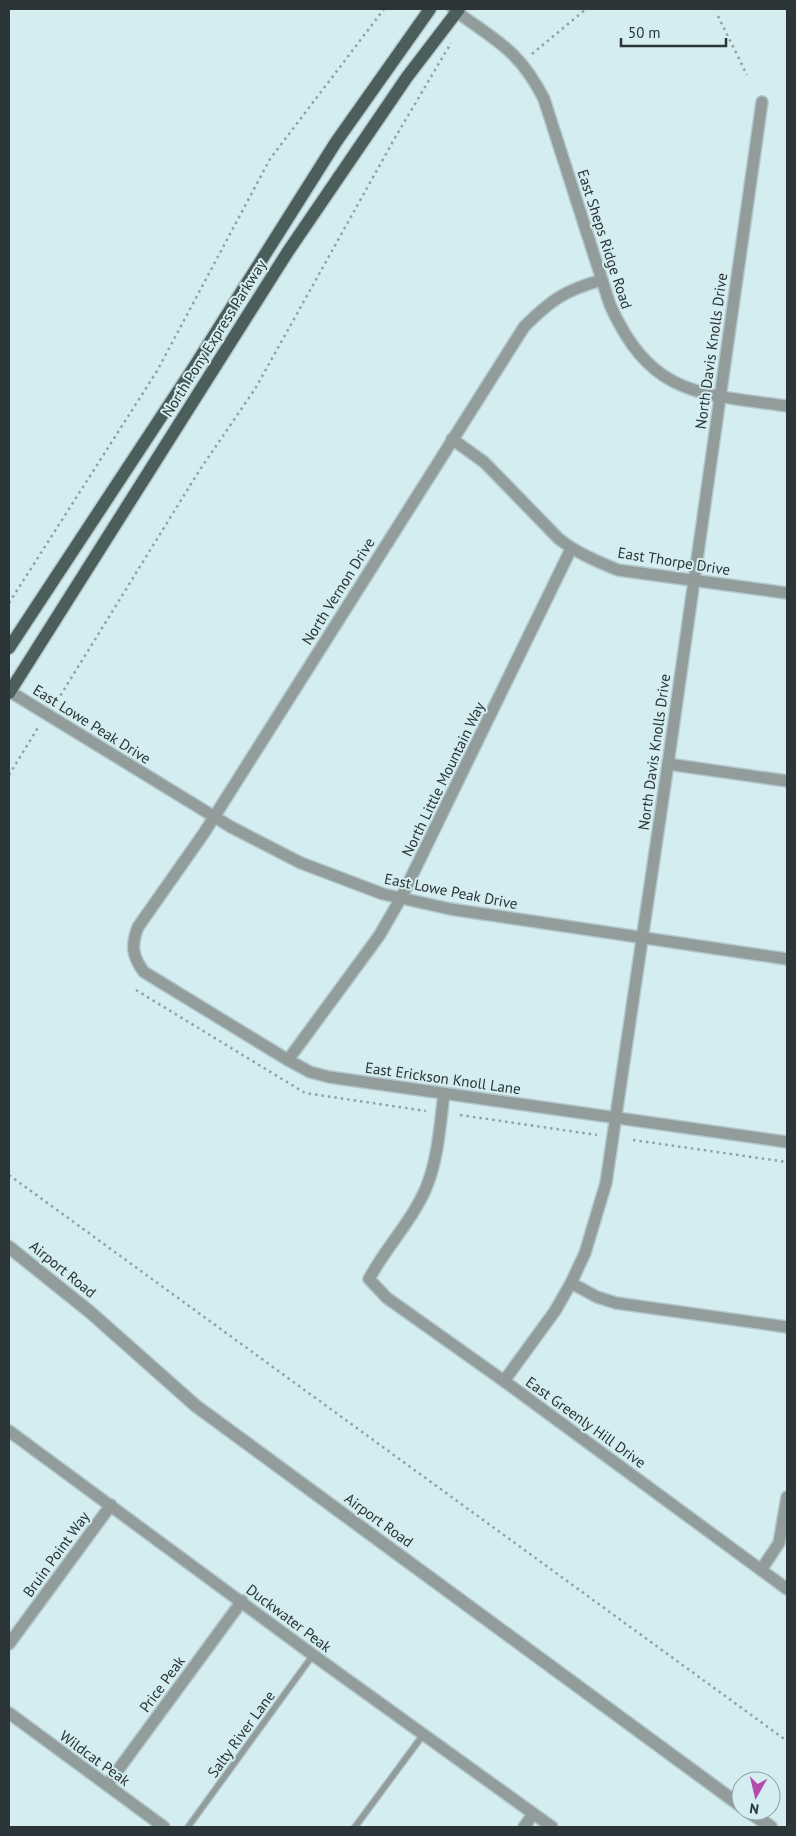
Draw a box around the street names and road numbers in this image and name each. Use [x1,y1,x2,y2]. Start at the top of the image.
street label: East Sheps Ridge Road [573,167,637,311]
street label: North Pony Express Parkway [158,256,270,420]
street label: North Davis Knolls Drive [691,272,731,430]
street label: North Vernon Drive [297,534,379,648]
street label: East Thorpe Drive [616,543,732,579]
street label: North Davis Knolls Drive [634,673,674,831]
street label: East Lowe Peak Drive [30,680,154,768]
street label: North Little Mountain Way [397,699,489,859]
street label: East Lowe Peak Drive [383,869,519,913]
street label: East Erickson Knoll Lane [364,1058,522,1098]
street label: Airport Road [26,1236,100,1302]
street label: East Greenly Hill Drive [522,1372,650,1472]
street label: Airport Road [341,1489,417,1551]
street label: Bruin Point Way [19,1507,93,1601]
street label: Duckwater Peak [243,1580,336,1657]
street label: Price Peak [135,1651,189,1716]
street label: Salty River Lane [203,1687,279,1781]
street label: Wildcat Peak [56,1726,135,1790]

